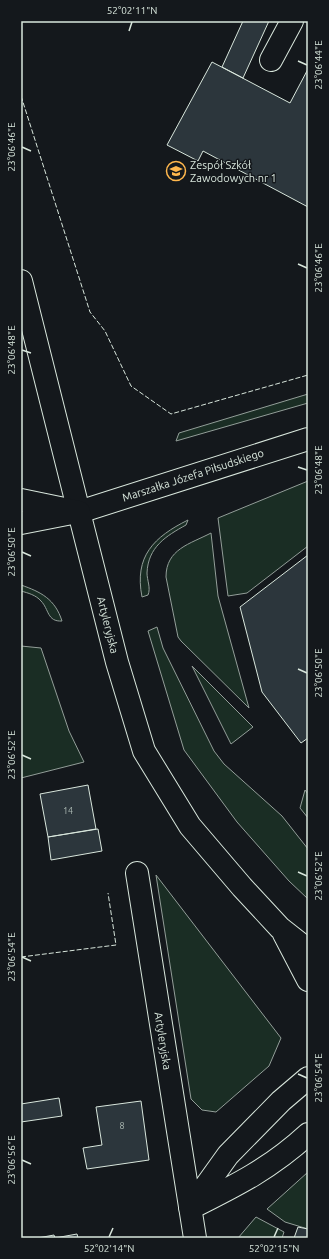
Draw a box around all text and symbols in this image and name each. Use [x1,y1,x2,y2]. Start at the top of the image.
text: 52°02'11"N [107,5,157,16]
text: 23°06'44"E [313,40,324,90]
text: 23°06'46"E [6,122,17,172]
place label: Zespół Szkół Zawodowych nr 1 [190,159,277,184]
school or university icon: Zespół Szkół Zawodowych nr 1 [165,160,187,182]
text: 23°06'46"E [313,243,324,293]
text: 23°06'48"E [6,325,17,375]
text: 23°06'48"E [313,445,324,495]
street label: Marszałka Józefa Piłsudskiego [121,446,265,504]
text: 23°06'50"E [6,527,17,577]
street label: Artyleryjska [95,595,121,655]
text: 23°06'50"E [313,648,324,698]
text: 23°06'52"E [6,730,17,780]
house number: 14 [63,806,73,816]
text: 23°06'52"E [313,851,324,901]
text: 23°06'54"E [6,932,17,982]
street label: Artyleryjska [153,1011,173,1071]
text: 23°06'54"E [313,1053,324,1103]
house number: 8 [119,1121,125,1131]
text: 23°06'56"E [6,1135,17,1185]
text: 52°02'14"N [84,1243,134,1254]
text: 52°02'15"N [249,1243,299,1254]

